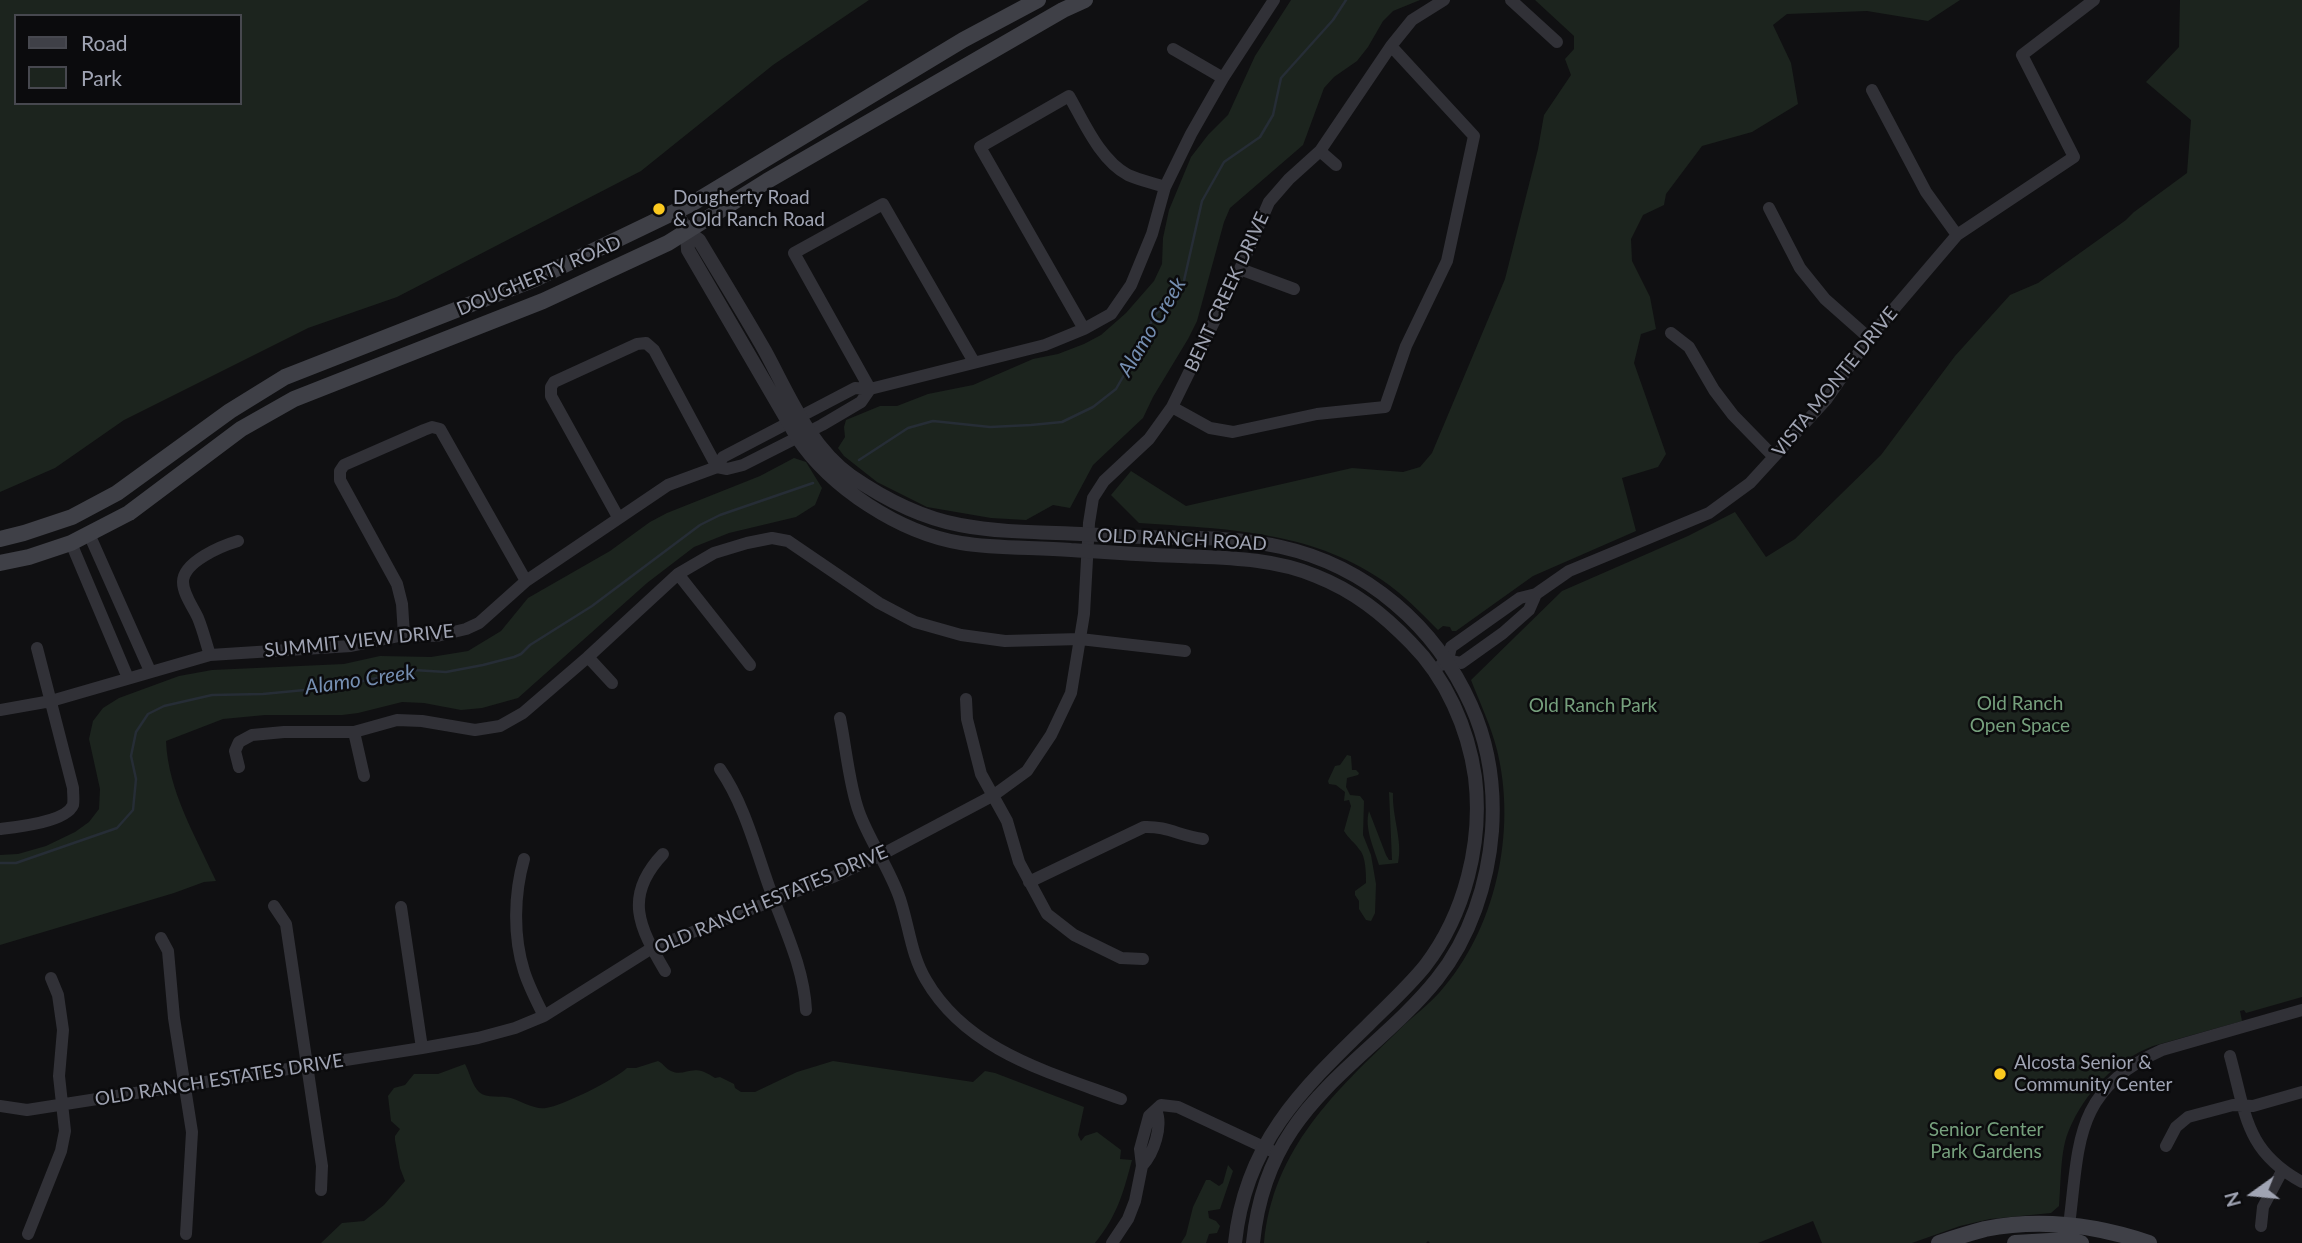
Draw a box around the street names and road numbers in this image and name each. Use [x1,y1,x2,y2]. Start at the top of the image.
street label: BENT CREEK DRIVE [1180,209,1274,375]
street label: DOUGHERTY ROAD [453,231,625,321]
street label: VISTA MONTE DRIVE [1768,303,1902,461]
street label: OLD RANCH ROAD [1097,524,1267,556]
street label: SUMMIT VIEW DRIVE [263,620,455,662]
street label: OLD RANCH ESTATES DRIVE [651,840,891,960]
street label: OLD RANCH ESTATES DRIVE [93,1049,345,1111]

